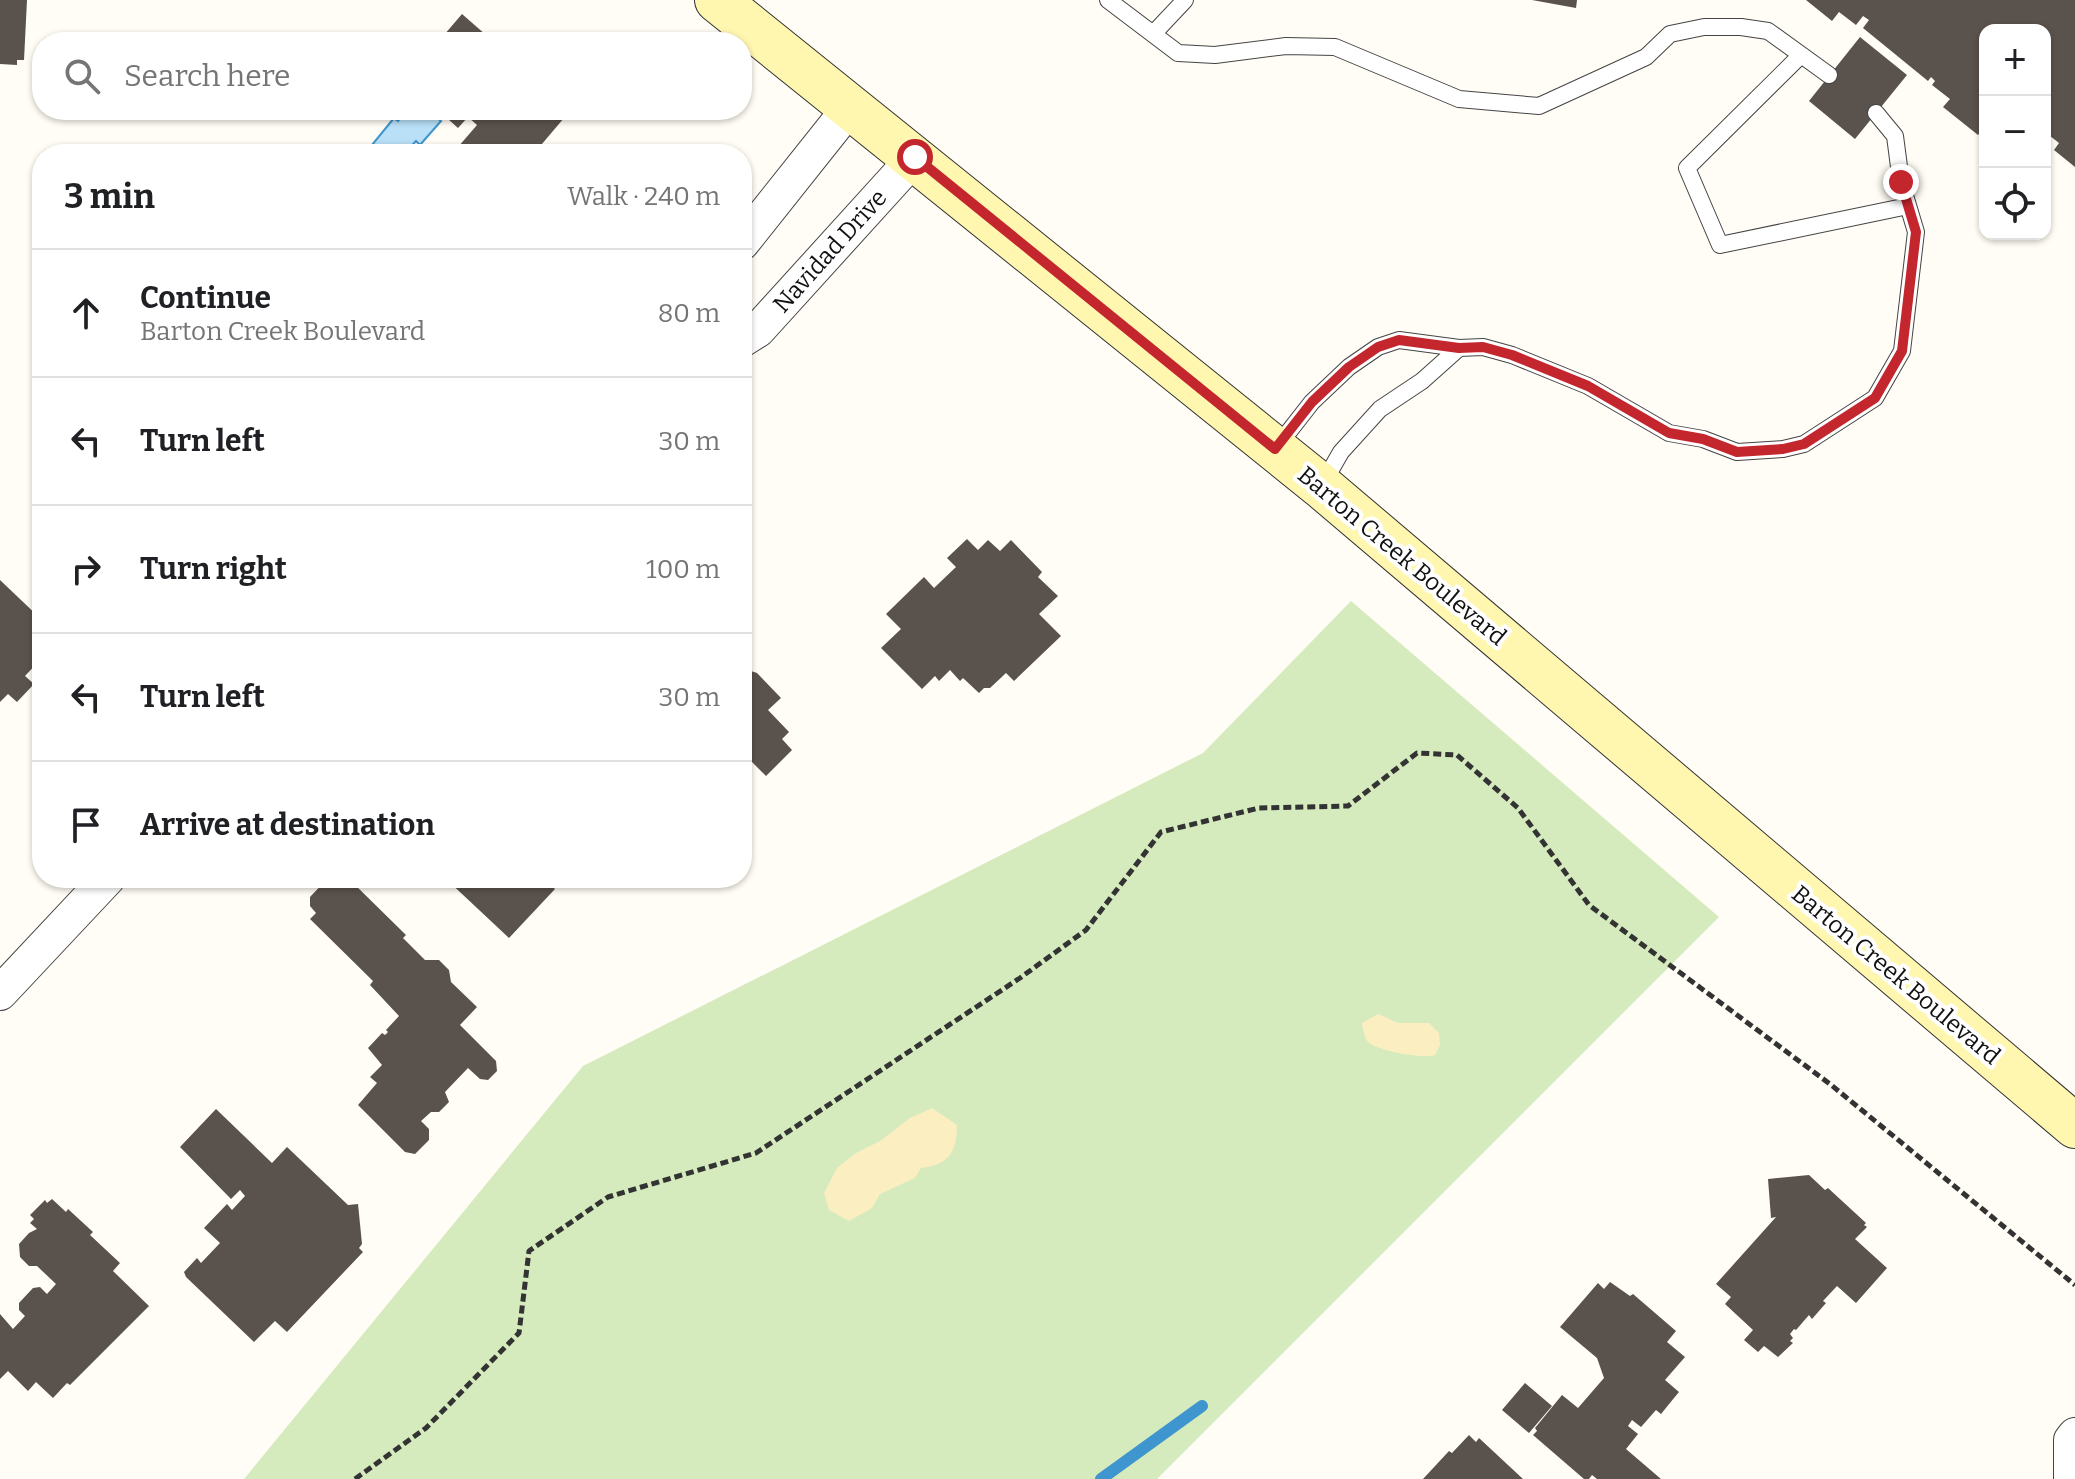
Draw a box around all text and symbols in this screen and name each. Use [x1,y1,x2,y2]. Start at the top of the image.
map controls [1979,24,2051,240]
button: + [1979,24,2051,96]
search box [32,32,752,120]
icon: search [60,54,104,98]
text: Search here [124,58,291,94]
button: − [1979,96,2051,168]
route start [897,139,933,175]
route end [1883,164,1919,200]
button: locate [1979,168,2051,240]
text: 3 min [64,176,155,217]
text: Walk · 240 m [567,181,720,212]
street label: Navidad Drive [767,184,893,318]
text: Continue [140,280,271,316]
icon: ahead [64,291,108,335]
text: 80 m [658,298,720,329]
text: Barton Creek Boulevard [140,316,425,347]
icon: left [64,419,108,463]
text: Turn left [140,423,265,459]
text: 30 m [659,426,720,457]
street label: Barton Creek Boulevard [1292,461,1512,651]
icon: right [64,547,108,591]
text: Turn right [140,551,287,587]
text: 100 m [646,554,720,585]
icon: left [64,675,108,719]
text: Turn left [140,679,265,715]
text: 30 m [659,682,720,713]
icon: arrive [64,803,108,847]
text: Arrive at destination [140,807,435,843]
street label: Barton Creek Boulevard [1786,880,2006,1070]

